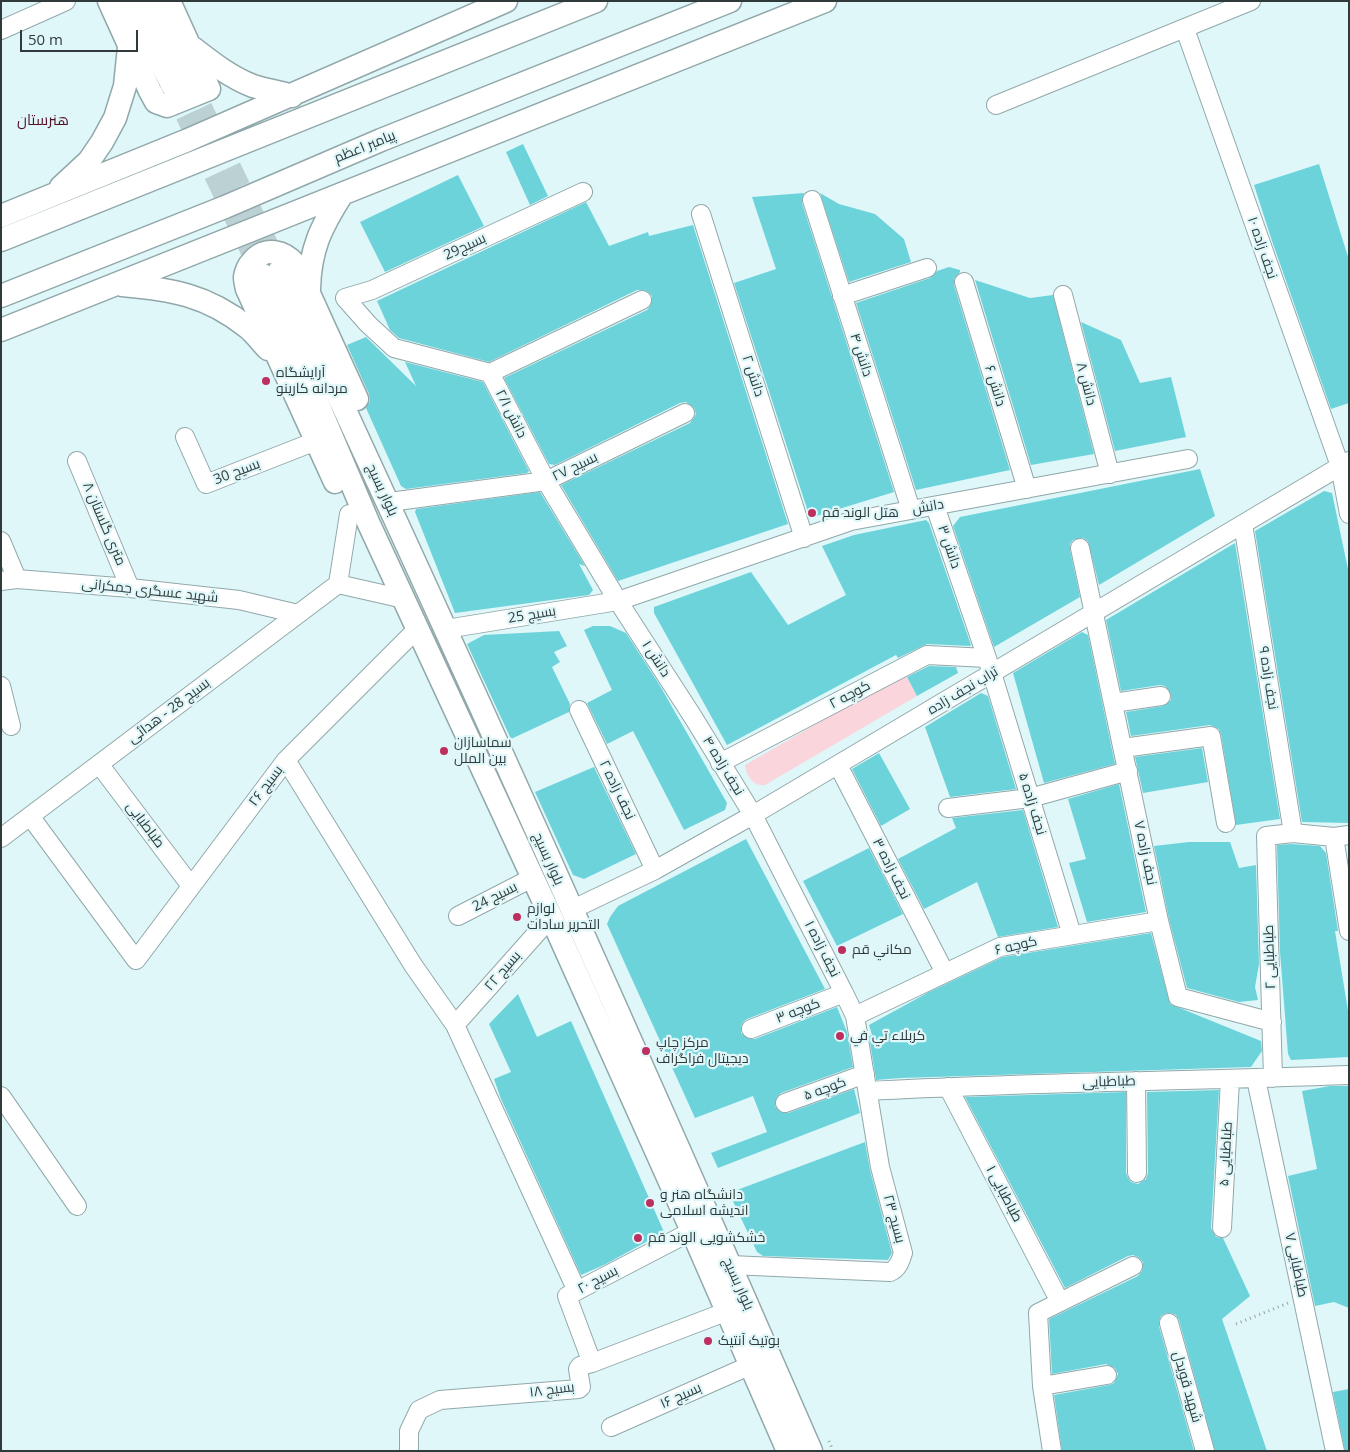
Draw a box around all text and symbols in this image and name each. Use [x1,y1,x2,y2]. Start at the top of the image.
scale bar [22,20,140,52]
text: 50 m [28,29,63,49]
district label: هنرستان [17,112,69,130]
street label: پیامبر اعظم [332,127,398,167]
street label: نجف زاده ۱۰ [1244,215,1280,281]
street label: بسیج29 [441,230,489,264]
street label: دانش ۴ [846,331,876,379]
street label: دانش ۲ [738,353,768,399]
street label: دانش ۸ [1072,361,1100,407]
street label: دانش ۶ [981,363,1009,409]
place label: آرایشگاه مردانه کارینو [276,365,348,398]
marker: آرایشگاه مردانه کارینو [260,375,272,387]
street label: دانش ۲/۱ [492,387,530,441]
street label: بسیج ۲۷ [550,449,600,485]
street label: بسیج 30 [211,455,263,489]
street label: بلوار بسیج [363,461,401,519]
street label: ۸ متری گلستان [79,480,129,568]
street label: دانش [911,496,945,518]
place label: هتل الوند قم [822,505,899,521]
marker: هتل الوند قم [806,507,818,519]
street label: دانش ۳ [934,523,964,571]
street label: شهید عسگری جمکرانی [81,575,219,607]
street label: بسیج 25 [507,603,557,627]
street label: دانش ۱ [638,638,674,680]
street label: نجف زاده ۹ [1255,645,1281,711]
street label: تراب نجف زاده [925,663,1001,719]
street label: بسیج 28 - هدائی [125,675,213,747]
street label: کوچه ۲ [827,677,873,713]
street label: نجف زاده ۴ [699,733,747,799]
place label: سماسازان بین الملل [454,735,512,768]
marker: سماسازان بین الملل [438,745,450,757]
street label: نجف زاده ۲ [595,758,639,822]
street label: بسیج ۲۶ [245,762,287,810]
street label: نجف زاده ۵ [1015,771,1049,837]
street label: طباطبایی [122,799,168,851]
street label: نجف زاده ۷ [1130,819,1160,887]
street label: بلوار بسیج [529,830,567,888]
street label: نجف زاده ۳ [869,836,913,902]
street label: بسیج 24 [470,879,520,915]
place label: لوازم التحریر سادات [527,901,600,934]
marker: لوازم التحریر سادات [511,911,523,923]
street label: نجف زاده ۱ [801,918,843,980]
street label: طباطبایی ۲ [1260,925,1280,989]
street label: کوچه ۶ [993,933,1039,959]
place label: مكاني قم [852,942,912,958]
marker: مكاني قم [836,944,848,956]
street label: بسیج ۲۲ [481,948,525,994]
street label: کوچه ۳ [774,995,822,1027]
place label: كربلاء تي في [850,1028,925,1044]
marker: كربلاء تي في [834,1030,846,1042]
place label: مرکز چاپ دیجیتال فراگراف [656,1035,749,1068]
marker: مرکز چاپ دیجیتال فراگراف [640,1045,652,1057]
street label: طباطبایی [1082,1073,1136,1091]
street label: کوچه ۵ [801,1074,849,1104]
street label: طباطبایی ۵ [1216,1121,1236,1187]
street label: طباطبایی ۱ [982,1163,1026,1225]
place label: دانشگاه هنر و اندیشه اسلامی [660,1187,749,1220]
street label: بسیج ۲۳ [880,1193,908,1245]
marker: دانشگاه هنر و اندیشه اسلامی [644,1197,656,1209]
place label: خشکشویی الوند قم [648,1230,765,1246]
street label: طباطبایی ۷ [1281,1231,1311,1299]
marker: خشکشویی الوند قم [632,1232,644,1244]
street label: بلوار بسیج [719,1255,757,1313]
street label: بسیج ۲۰ [575,1262,621,1298]
place label: بوتیک آنتیک [718,1333,780,1349]
marker: بوتیک آنتیک [702,1335,714,1347]
street label: شهید قویدل [1169,1350,1205,1424]
street label: بسیج ۱۸ [528,1379,576,1401]
street label: بسیج ۱۶ [658,1380,704,1412]

